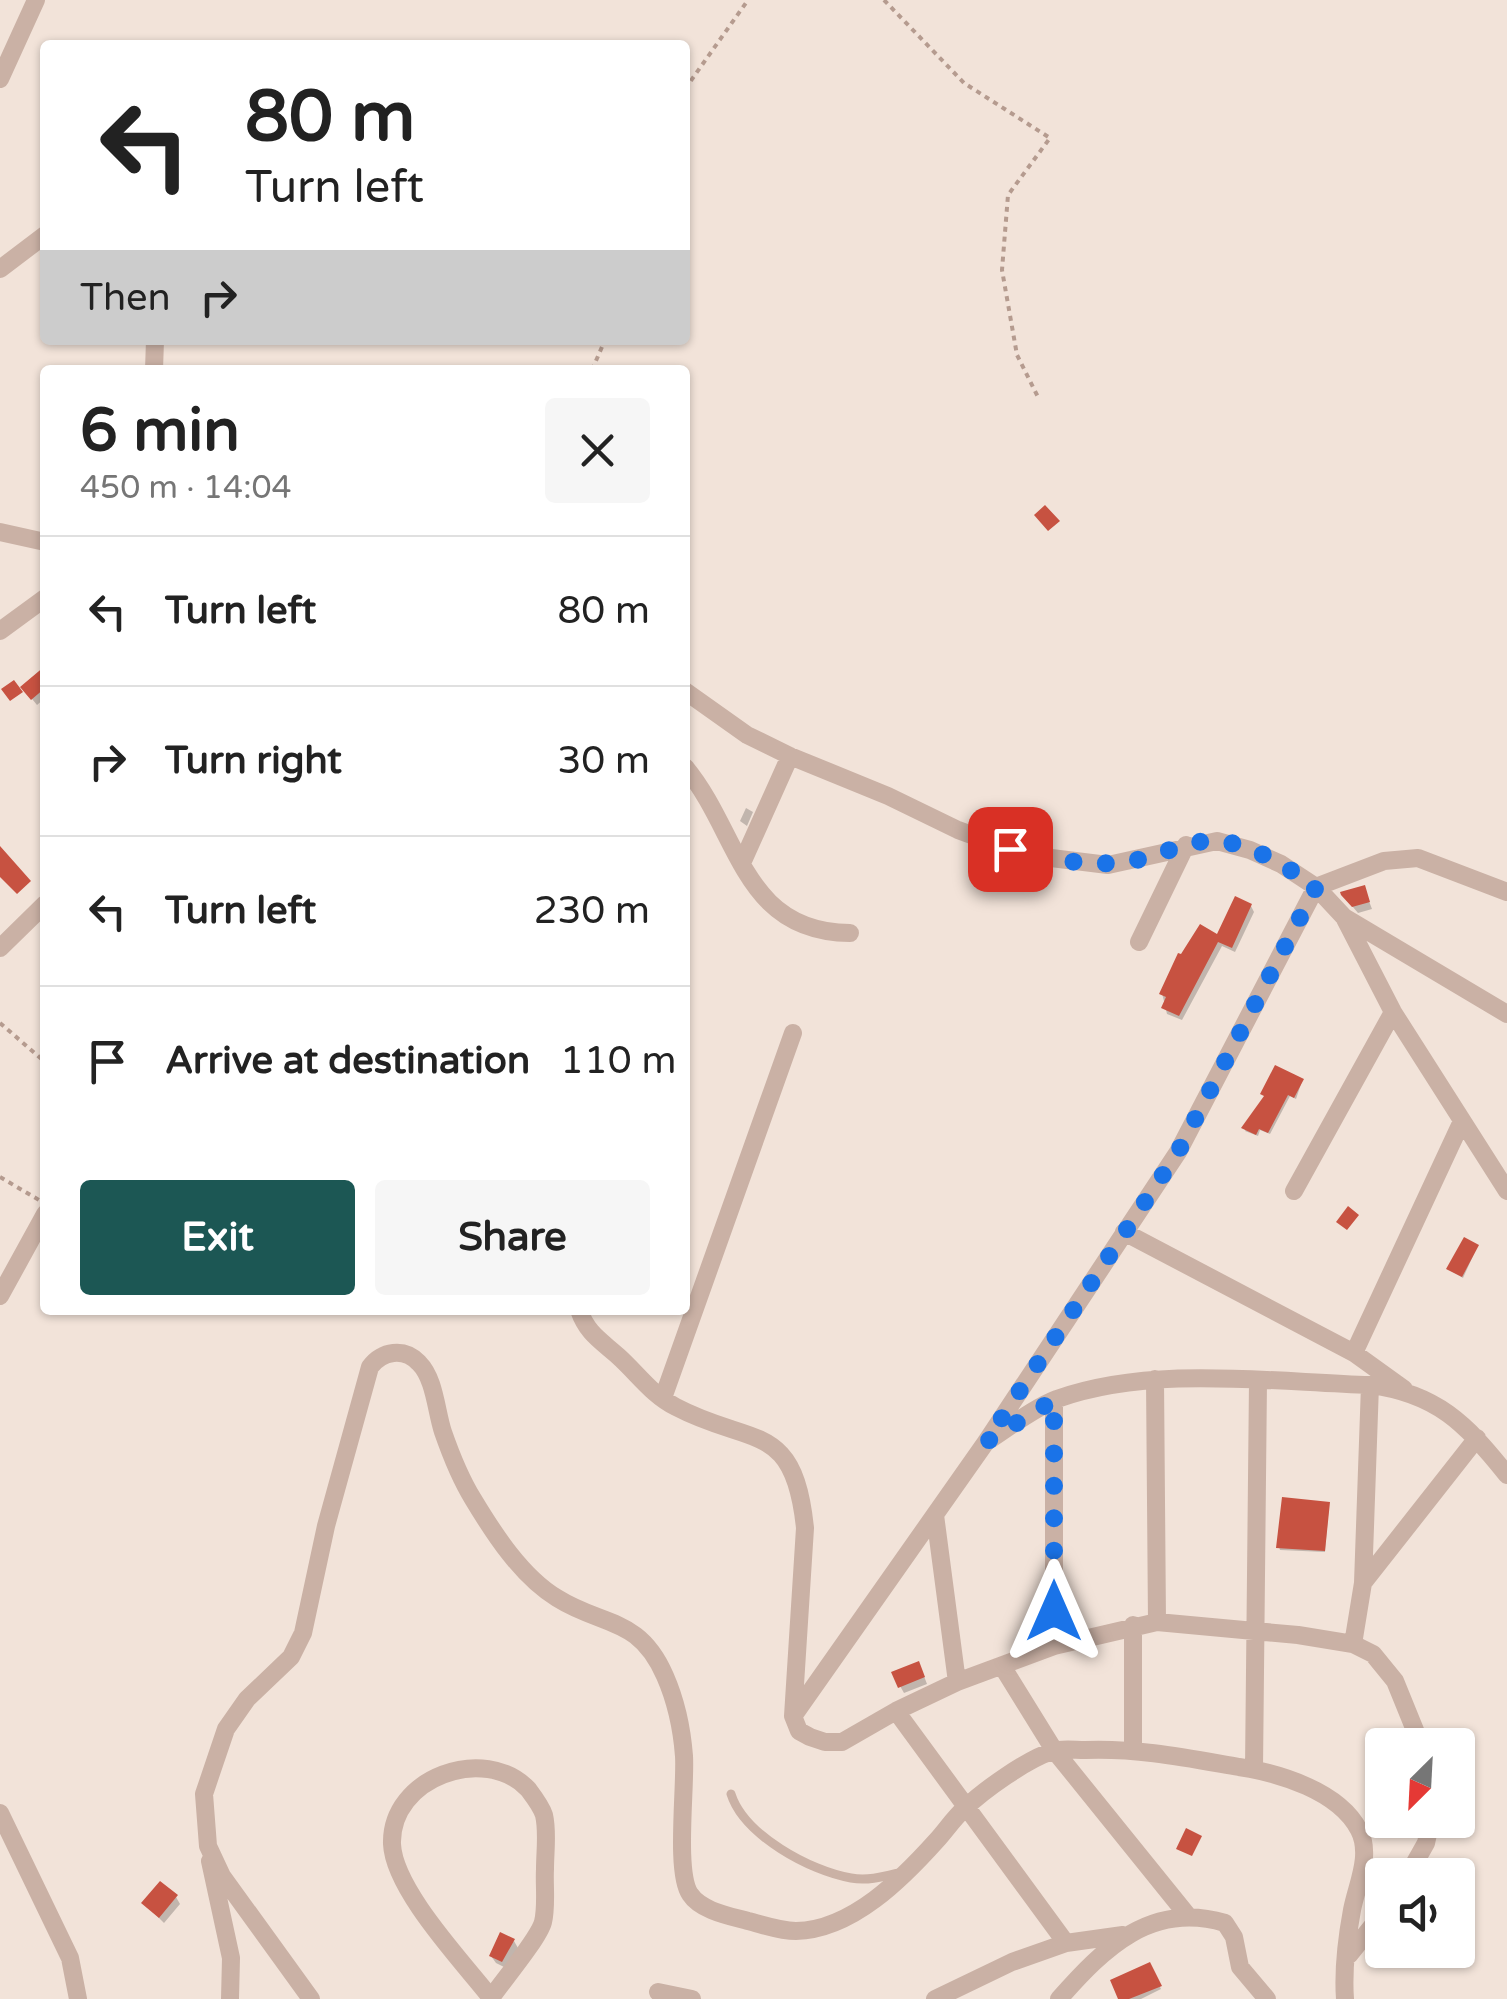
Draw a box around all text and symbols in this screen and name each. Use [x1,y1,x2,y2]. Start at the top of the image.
text: 80 m [245,76,415,160]
icon: left [80,80,210,210]
text: Turn left [245,161,424,215]
icon: right [191,270,246,325]
text: Then [80,275,171,321]
text: 6 min [80,395,240,467]
button: close [545,398,650,503]
text: 450 m · 14:04 [80,469,292,507]
icon: left [80,584,135,639]
text: Turn left [165,588,316,634]
text: 80 m [558,588,650,634]
icon: right [80,734,135,789]
text: Turn right [165,738,342,784]
text: 30 m [558,738,650,784]
pin [968,807,1053,892]
icon: arrive [983,822,1038,877]
icon: left [80,884,135,939]
text: Turn left [165,888,316,934]
text: 230 m [534,888,650,934]
icon: arrive [80,1034,135,1089]
text: Arrive at destination [165,1038,530,1084]
text: 110 m [560,1038,676,1084]
button: Exit [80,1180,355,1295]
button: Share [375,1180,650,1295]
position arrow [1002,1559,1106,1663]
north arrow [1365,1728,1475,1838]
map controls [1365,1728,1475,1968]
button: sound [1365,1858,1475,1968]

